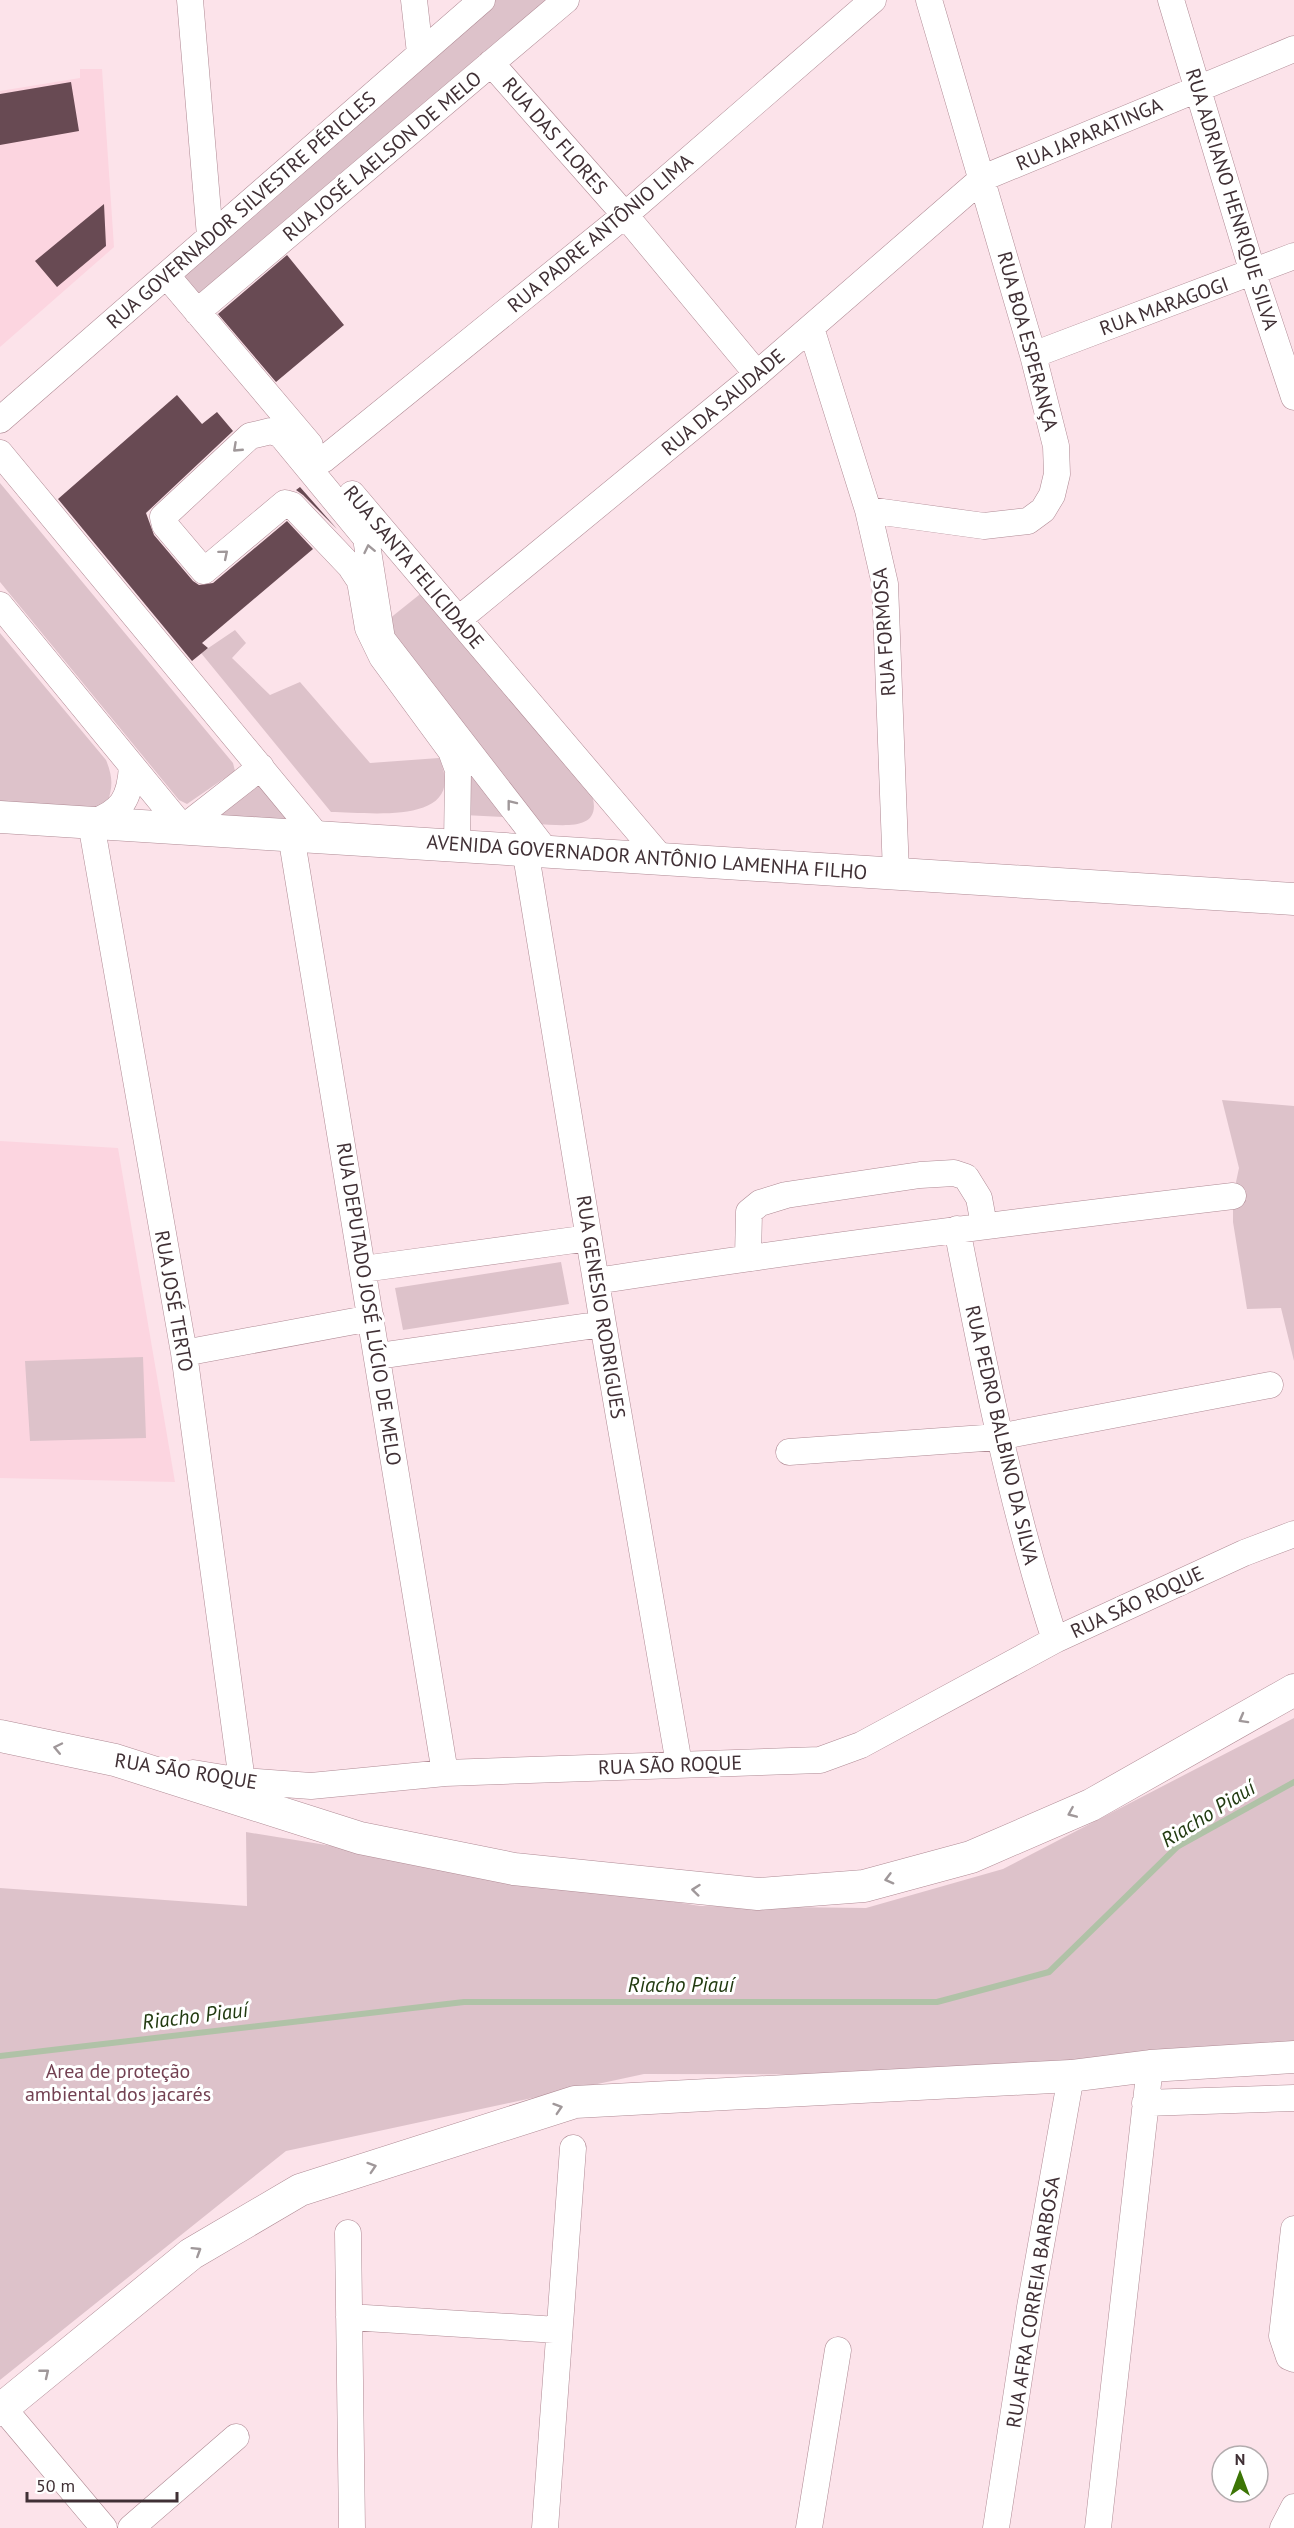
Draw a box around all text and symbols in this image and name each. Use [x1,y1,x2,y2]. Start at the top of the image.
street label: RUA JOSÉ LAELSON DE MELO [277,65,487,247]
street label: RUA ADRIANO HENRIQUE SILVA [1180,65,1284,333]
street label: RUA DAS FLORES [497,72,613,200]
street label: RUA GOVERNADOR SILVESTRE PÉRICLES [101,86,381,334]
street label: RUA JAPARATINGA [1012,91,1166,177]
street label: RUA PADRE ANTÔNIO LIMA [502,148,698,318]
street label: RUA BOA ESPERANÇA [992,248,1065,434]
street label: RUA MARAGOGI [1096,271,1232,341]
street label: RUA DA SAUDADE [656,343,790,461]
one-way arrow [234,441,244,452]
street label: RUA SANTA FELICIDADE [338,480,490,654]
one-way arrow [363,545,376,555]
one-way arrow [217,550,228,561]
street label: RUA FORMOSA [867,567,901,697]
one-way arrow [507,800,518,811]
street label: AVENIDA GOVERNADOR ANTÔNIO LAMENHA FILHO [426,829,868,885]
street label: RUA DEPUTADO JOSÉ LÚCIO DE MELO [331,1141,407,1467]
street label: RUA GENESIO RODRIGUES [570,1193,632,1421]
street label: RUA JOSÉ TERTO [149,1228,199,1374]
street label: RUA PEDRO BALBINO DA SILVA [959,1303,1045,1568]
street label: RUA SÃO ROQUE [1066,1560,1208,1644]
one-way arrow [1239,1712,1249,1723]
one-way arrow [53,1742,63,1755]
street label: RUA SÃO ROQUE [113,1747,259,1795]
street label: RUA SÃO ROQUE [598,1749,742,1781]
water label: Riacho Piauí [1156,1773,1262,1853]
one-way arrow [1068,1806,1079,1818]
one-way arrow [884,1871,894,1884]
one-way arrow [691,1884,700,1896]
water label: Riacho Piauí [628,1971,737,1998]
water label: Riacho Piauí [141,1995,252,2035]
park label: Area de proteção ambiental dos jacarés [25,2058,211,2107]
one-way arrow [552,2103,563,2115]
one-way arrow [366,2162,377,2175]
street label: RUA AFRA CORREIA BARBOSA [1000,2174,1066,2430]
one-way arrow [191,2246,201,2258]
one-way arrow [38,2370,49,2381]
north arrow [1210,2444,1270,2504]
text: N [1235,2449,1245,2469]
scale bar [27,2465,177,2503]
text: 50 m [36,2474,75,2497]

